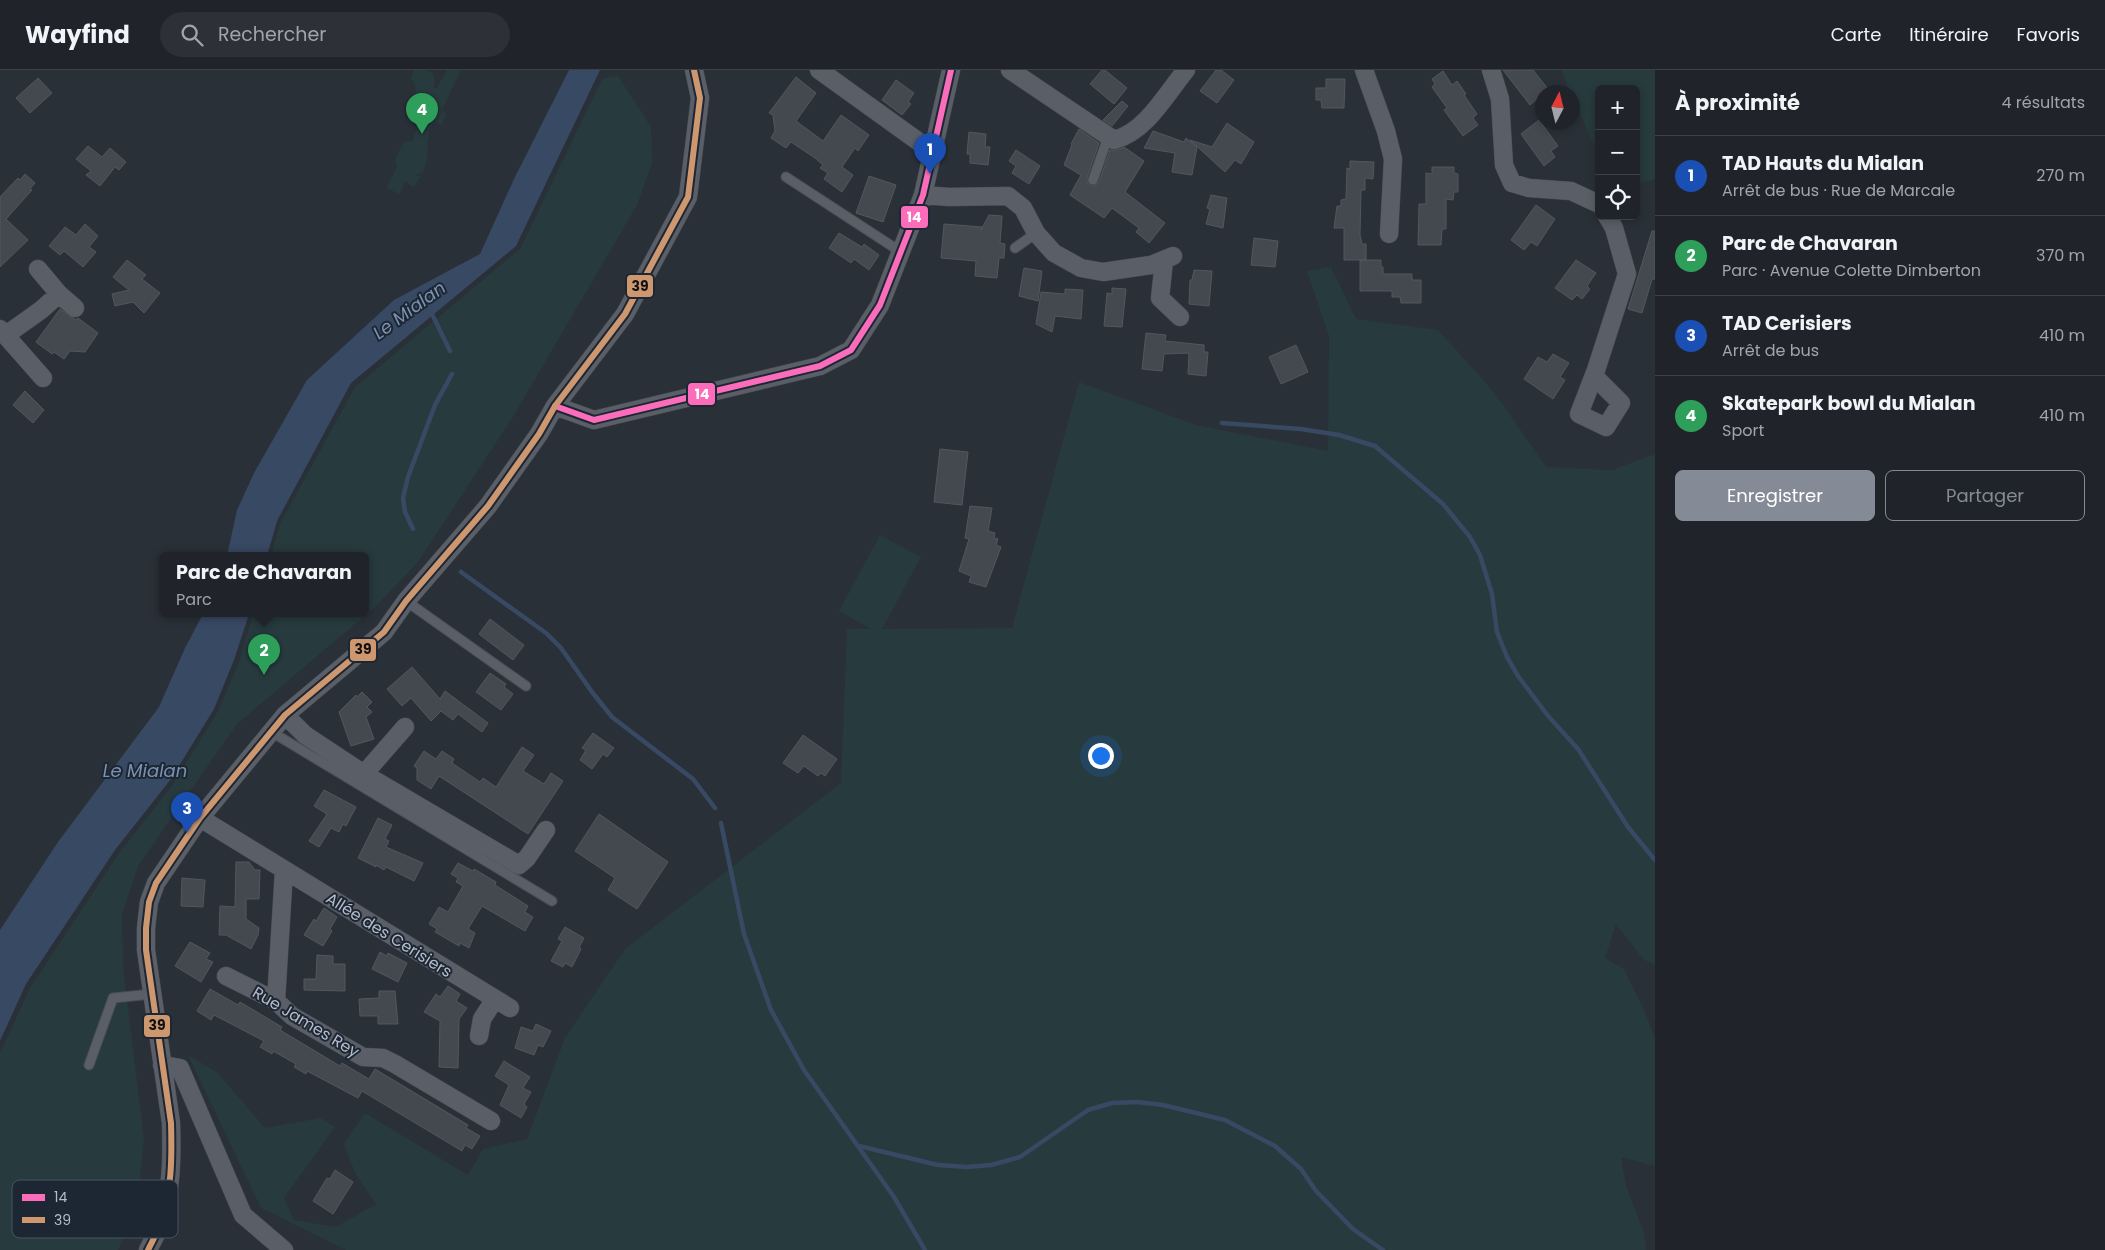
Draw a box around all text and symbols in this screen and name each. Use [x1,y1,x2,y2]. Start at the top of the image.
search box [160,12,510,57]
text: Wayfind [25,18,130,51]
icon: search [178,21,206,49]
text: Rechercher [218,21,326,48]
text: Carte [1831,22,1881,47]
text: Itinéraire [1909,22,1989,47]
text: Favoris [2017,22,2080,47]
north arrow [1535,85,1580,130]
map controls [1595,85,1640,220]
button: + [1595,85,1640,130]
text: À proximité [1675,88,1800,117]
text: 4 résultats [2001,91,2085,114]
pin: 4 [406,93,438,134]
button: − [1595,130,1640,175]
pin: 1 [914,133,946,174]
text: TAD Hauts du Mialan [1722,150,1924,177]
text: 1 [1688,164,1694,187]
text: 270 m [2036,164,2085,187]
button: locate [1595,175,1640,220]
text: Arrêt de bus · Rue de Marcale [1722,179,1955,202]
line badge: 14 [900,205,929,229]
text: 14 [907,207,921,227]
text: Parc de Chavaran [1722,230,1898,257]
text: 2 [1686,244,1696,267]
text: 370 m [2036,244,2085,267]
text: Parc · Avenue Colette Dimberton [1722,259,1981,282]
line badge: 39 [626,274,654,298]
water label: Le Mialan [367,275,451,345]
text: 39 [631,276,649,296]
text: TAD Cerisiers [1722,310,1852,337]
text: 3 [1686,324,1696,347]
text: 410 m [2039,324,2085,347]
text: Arrêt de bus [1722,339,1819,362]
line badge: 14 [687,382,716,406]
text: 14 [695,384,709,404]
text: Skatepark bowl du Mialan [1722,390,1976,417]
text: 4 [1686,404,1696,427]
text: 410 m [2039,404,2085,427]
text: Sport [1722,419,1764,442]
button: Enregistrer [1675,470,1875,521]
button: Partager [1885,470,2085,521]
popup [159,552,369,617]
text: Parc de Chavaran [176,559,352,586]
text: Parc [176,588,212,611]
pin: 2 [248,634,280,675]
line badge: 39 [349,638,377,662]
text: 39 [354,639,372,659]
your location [1088,743,1114,769]
water label: Le Mialan [103,758,187,783]
pin: 3 [171,792,203,833]
street label: Allée des Cerisiers [321,887,457,983]
street label: Rue James Rey [248,981,364,1063]
line badge: 39 [143,1014,171,1038]
text: 39 [148,1015,166,1035]
legend [12,1180,178,1238]
text: 14 [54,1187,67,1207]
text: 39 [54,1210,71,1230]

